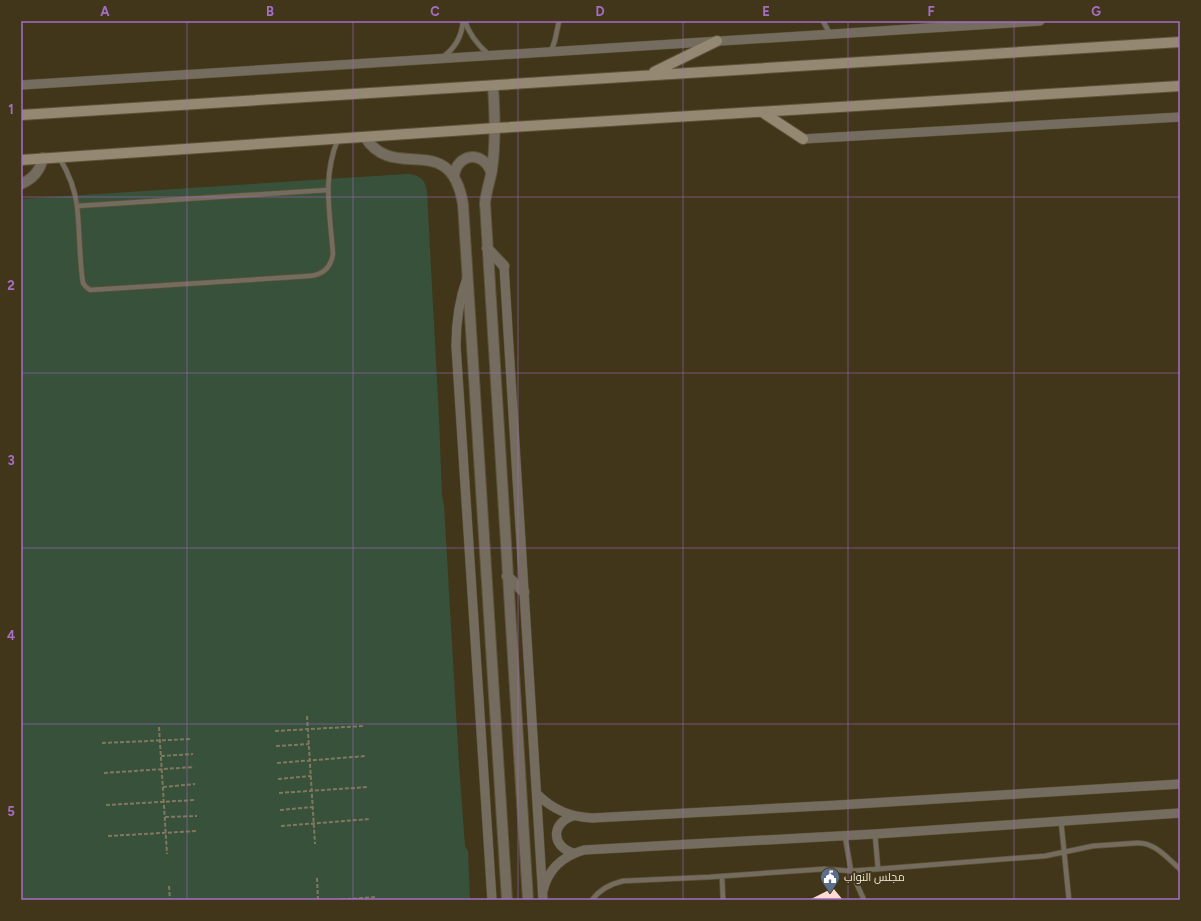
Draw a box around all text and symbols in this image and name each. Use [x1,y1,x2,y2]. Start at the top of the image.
text: A [100,4,110,19]
text: B [266,4,274,19]
text: C [430,4,440,19]
text: D [595,4,605,19]
text: E [762,4,770,19]
text: F [927,4,935,19]
text: G [1091,4,1101,19]
text: 1 [8,102,14,117]
text: 2 [7,278,15,293]
text: 3 [7,453,15,468]
text: 4 [7,628,15,643]
text: 5 [7,804,15,819]
public building icon: مجلس النواب [819,866,841,894]
place label: مجلس النواب [844,871,905,884]

